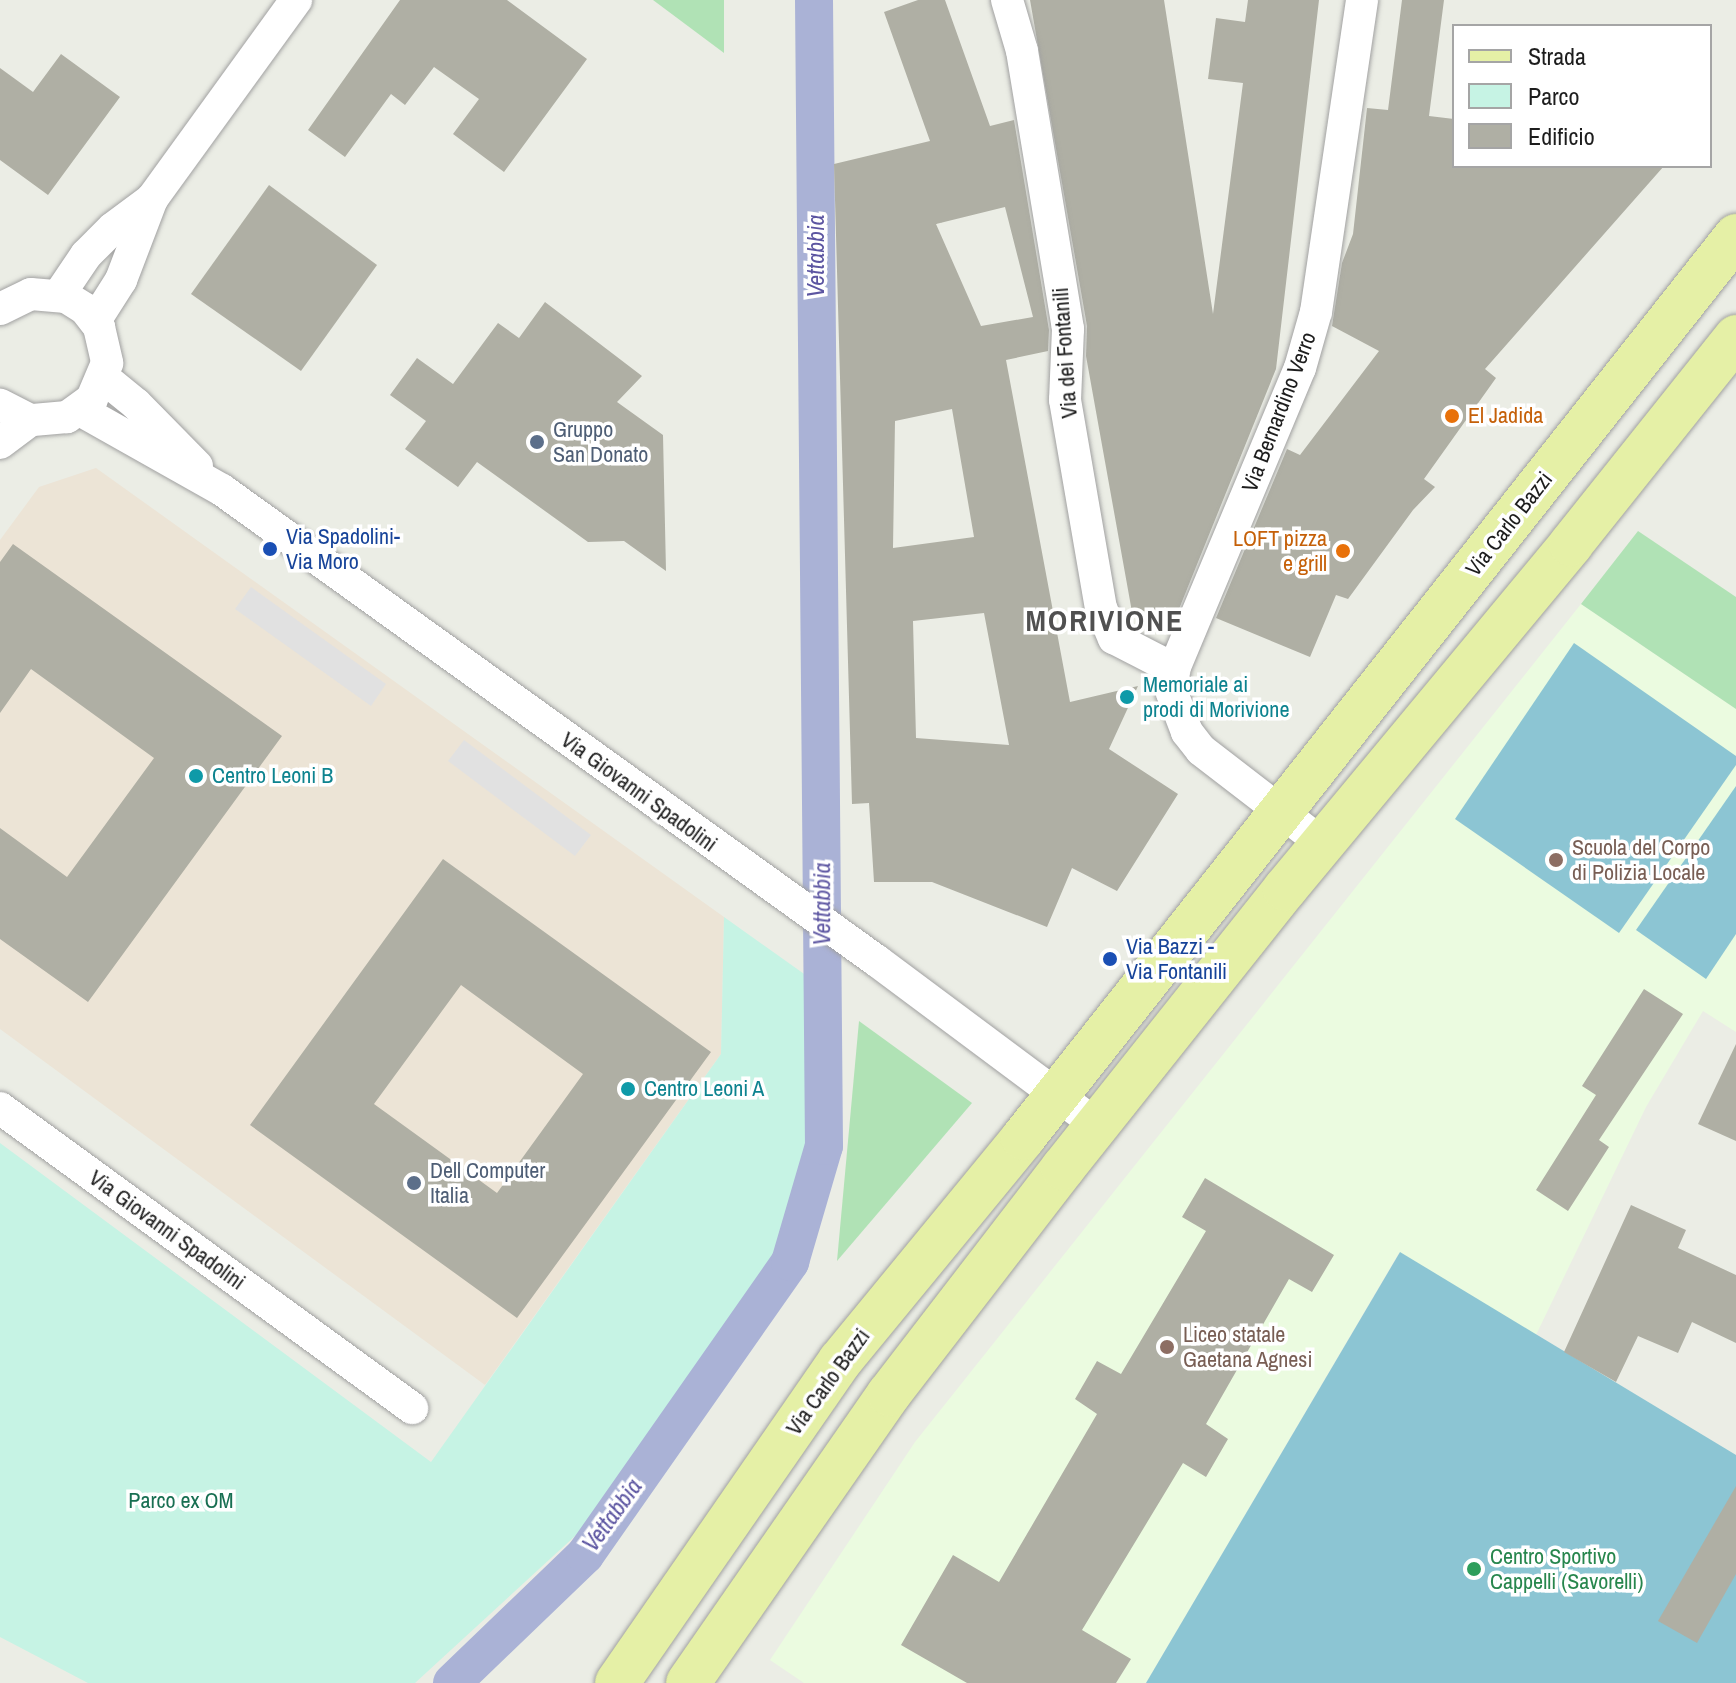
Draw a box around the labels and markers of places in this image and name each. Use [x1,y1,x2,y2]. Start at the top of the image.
place label: El Jadida [1468,403,1543,429]
marker: El Jadida [1443,407,1461,425]
place label: Gruppo San Donato [553,416,648,468]
marker: Gruppo San Donato [528,433,546,451]
place label: Via Spadolini- Via Moro [286,523,400,574]
place label: LOFT pizza e grill [1233,525,1327,576]
marker: Via Spadolini- Via Moro [261,540,279,558]
marker: LOFT pizza e grill [1334,542,1352,560]
place label: Memoriale ai prodi di Morivione [1143,671,1289,722]
marker: Memoriale ai prodi di Morivione [1118,688,1136,706]
place label: Centro Leoni B [212,763,333,789]
marker: Centro Leoni B [187,767,205,785]
place label: Scuola del Corpo di Polizia Locale [1572,834,1710,886]
marker: Scuola del Corpo di Polizia Locale [1547,851,1565,869]
place label: Via Bazzi - Via Fontanili [1126,933,1227,984]
marker: Via Bazzi - Via Fontanili [1101,950,1119,968]
place label: Centro Leoni A [644,1076,765,1102]
marker: Centro Leoni A [619,1080,637,1098]
place label: Dell Computer Italia [430,1157,545,1208]
marker: Dell Computer Italia [405,1174,423,1192]
place label: Liceo statale Gaetana Agnesi [1183,1321,1313,1372]
marker: Liceo statale Gaetana Agnesi [1158,1338,1176,1356]
place label: Centro Sportivo Cappelli (Savorelli) [1490,1543,1643,1594]
marker: Centro Sportivo Cappelli (Savorelli) [1465,1560,1483,1578]

